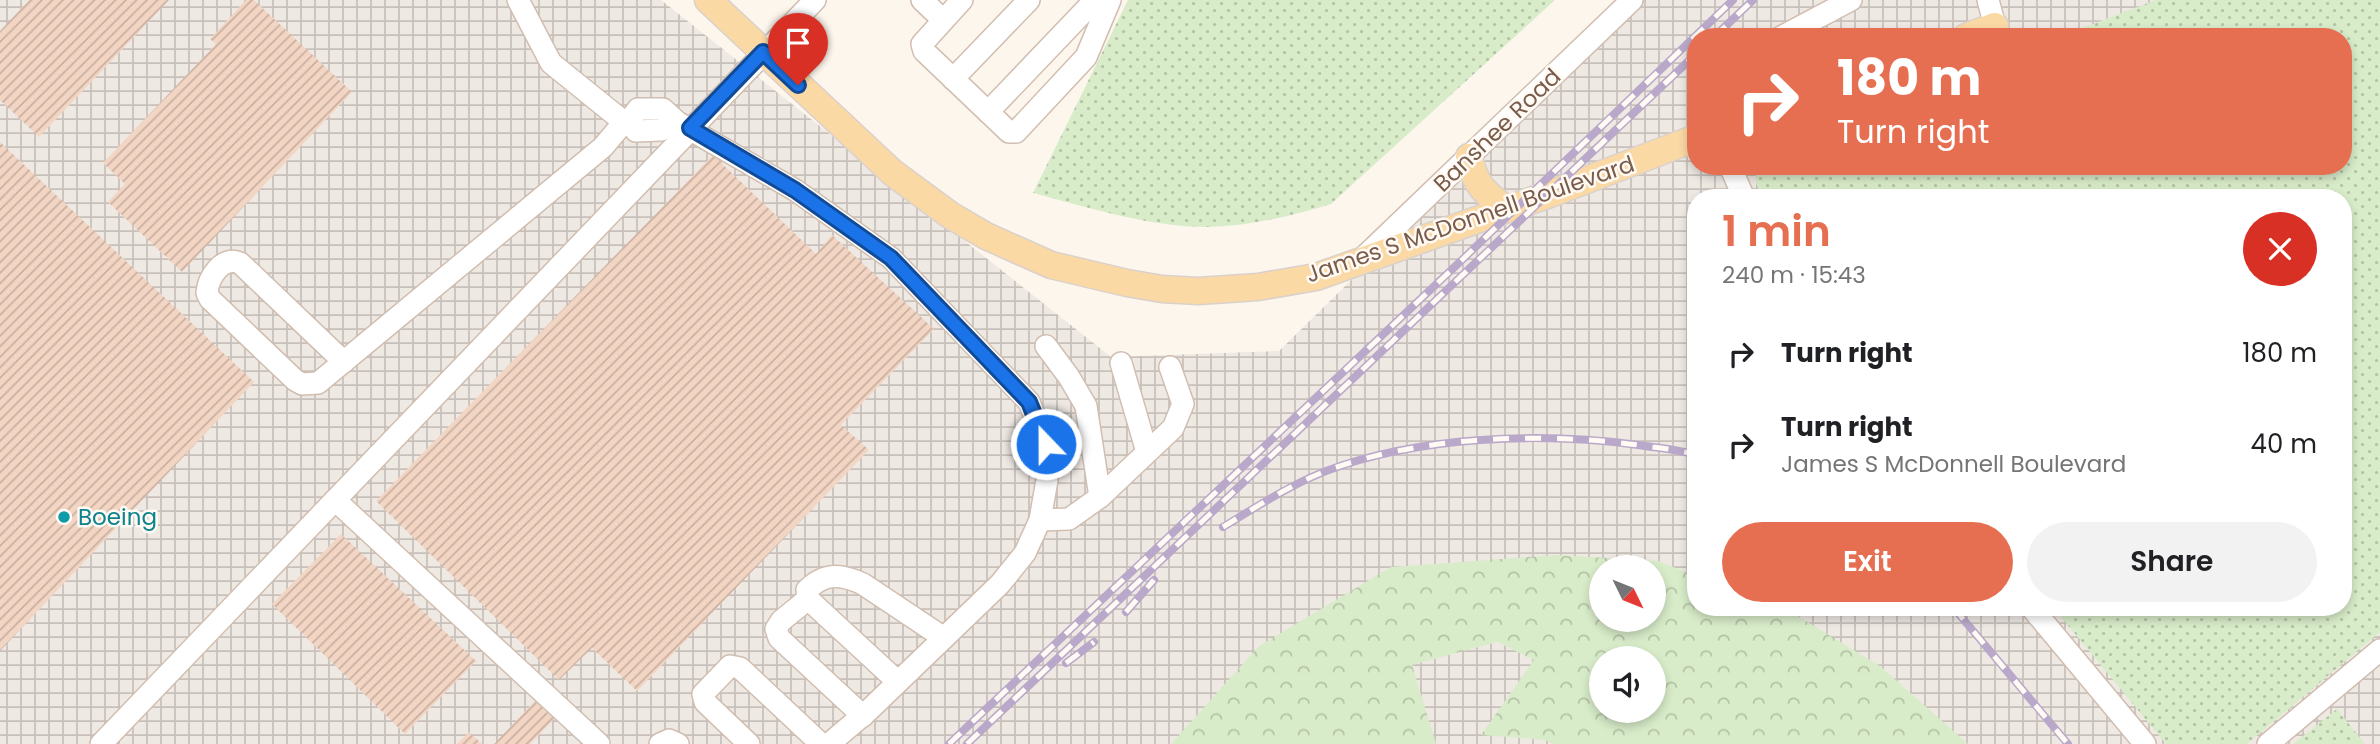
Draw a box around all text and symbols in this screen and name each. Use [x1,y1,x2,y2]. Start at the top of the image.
pin [768,13,828,85]
icon: arrive [779,24,817,62]
text: 180 m [1837,44,1981,112]
icon: right [1722,56,1813,147]
street label: Banshee Road [1426,61,1568,199]
text: Turn right [1837,109,1989,154]
street label: James S McDonnell Boulevard [1301,148,1639,290]
text: 1 min [1722,202,1831,261]
button: close [2243,212,2317,286]
text: 240 m · 15:43 [1722,259,1866,291]
icon: right [1722,335,1760,373]
text: Turn right [1781,335,1913,371]
text: 180 m [2242,335,2317,371]
position arrow [1009,407,1083,481]
text: Turn right [1781,409,1913,445]
icon: right [1722,426,1760,464]
text: 40 m [2251,426,2317,462]
text: James S McDonnell Boulevard [1781,448,2126,480]
place label: Boeing [78,501,157,533]
marker: Boeing [56,509,72,525]
button: Exit [1722,522,2013,602]
button: Share [2027,522,2317,602]
north arrow [1589,555,1666,632]
map controls [1589,555,1666,723]
button: sound [1589,646,1666,723]

